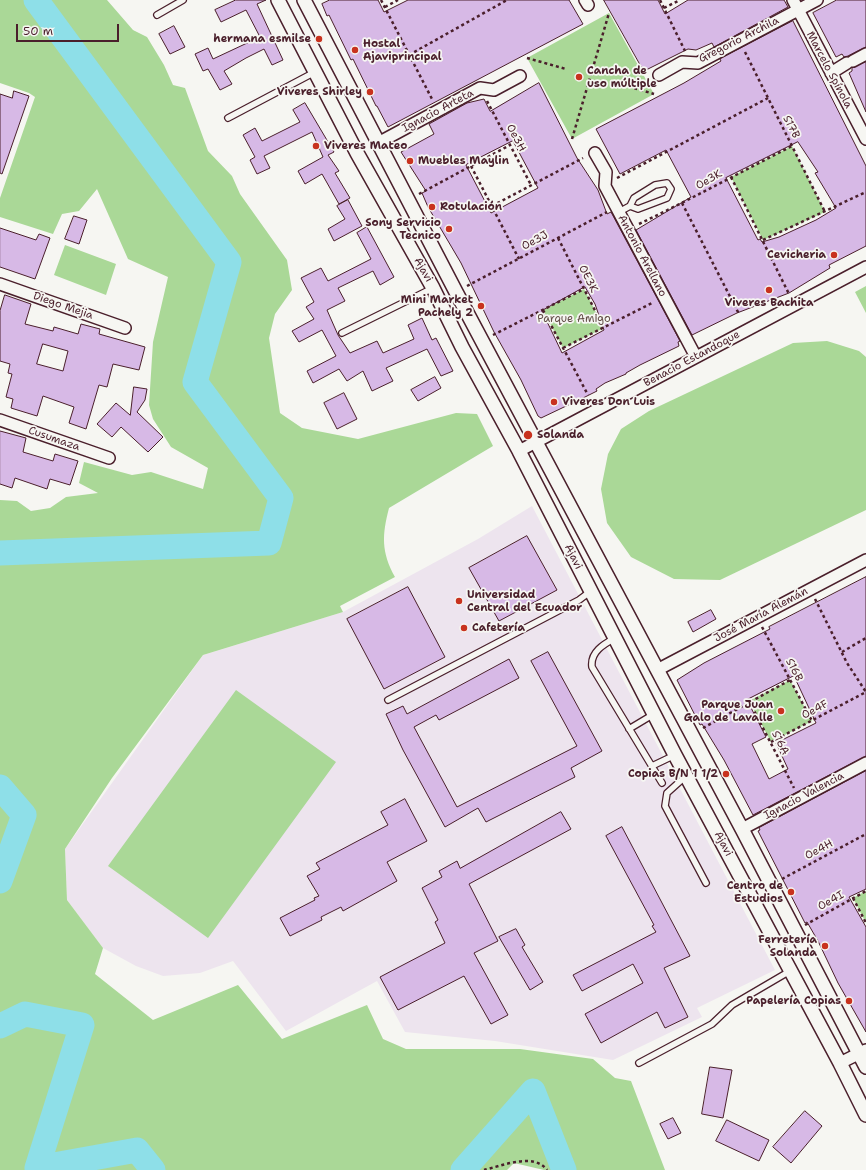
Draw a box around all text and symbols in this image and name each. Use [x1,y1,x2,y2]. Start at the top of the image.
street label: Gregorio Archila [697,14,781,66]
scale bar [18,16,121,42]
text: 50 m [23,23,53,39]
street label: Marcelo Spínola [803,29,855,111]
place label: hermana esmilse [213,32,311,46]
marker: hermana esmilse [314,34,324,44]
place label: Hostal Ajaviprincipal [363,37,442,63]
marker: Hostal Ajaviprincipal [350,45,360,55]
place label: Cancha de uso múltiple [587,64,657,90]
marker: Cancha de uso múltiple [574,72,584,82]
place label: Viveres Shirley [277,85,362,99]
marker: Viveres Shirley [365,87,375,97]
street label: Ignacio Arteta [400,87,476,135]
street label: S17B [780,113,802,141]
street label: Oe3H [503,122,529,154]
place label: Viveres Mateo [324,139,407,153]
marker: Viveres Mateo [311,141,321,151]
place label: Muebles Maylin [418,154,509,168]
marker: Muebles Maylin [405,156,415,166]
street label: Oe3K [693,167,725,193]
place label: Rotulación [440,200,502,214]
marker: Rotulación [427,202,437,212]
street label: Antonio Arellano [615,213,669,299]
place label: Sony Servicio Tecnico [365,216,441,242]
marker: Sony Servicio Tecnico [444,224,454,234]
street label: Oe3J [520,229,550,253]
place label: Cevicheria [767,248,826,262]
marker: Cevicheria [829,250,839,260]
street label: Ajavi [411,255,435,285]
street label: OE3K [575,263,601,295]
marker: Viveres Bachita [764,285,774,295]
street label: Diego Mejia [31,290,95,322]
place label: Mini Market Pachely 2 [401,293,473,319]
place label: Viveres Bachita [724,296,814,310]
marker: Mini Market Pachely 2 [476,301,486,311]
park label: Parque Amigo [537,312,611,326]
street label: Benacio Estandoque [642,328,742,390]
place label: Viveres Don Luis [562,395,655,409]
marker: Viveres Don Luis [549,397,559,407]
street label: Cusumaza [26,424,82,454]
place label: Solanda [537,428,584,442]
marker: Solanda [522,429,534,441]
street label: Ajavi [561,542,585,572]
street label: José María Alemán [712,585,810,645]
place label: Universidad Central del Ecuador [467,588,582,614]
marker: Universidad Central del Ecuador [454,596,464,606]
place label: Cafetería [472,621,525,635]
marker: Cafetería [459,623,469,633]
street label: S16B [782,656,806,684]
place label: Parque Juan Galo de Lavalle [684,698,773,724]
street label: Oe4F [800,698,830,722]
marker: Parque Juan Galo de Lavalle [776,706,786,716]
street label: S16A [768,729,792,757]
place label: Copias B/N 1 1/2 [628,767,718,781]
marker: Copias B/N 1 1/2 [721,769,731,779]
street label: Ignacio Valencia [762,769,846,823]
street label: Ajavi [711,829,735,859]
street label: Oe4H [803,837,835,863]
place label: Centro de Estudios [727,879,783,905]
marker: Centro de Estudios [786,887,796,897]
street label: Oe4I [816,888,846,914]
place label: Ferretería Solanda [758,933,817,959]
marker: Ferretería Solanda [820,941,830,951]
place label: Papelería Copias [746,994,841,1008]
marker: Papelería Copias [844,996,854,1006]

